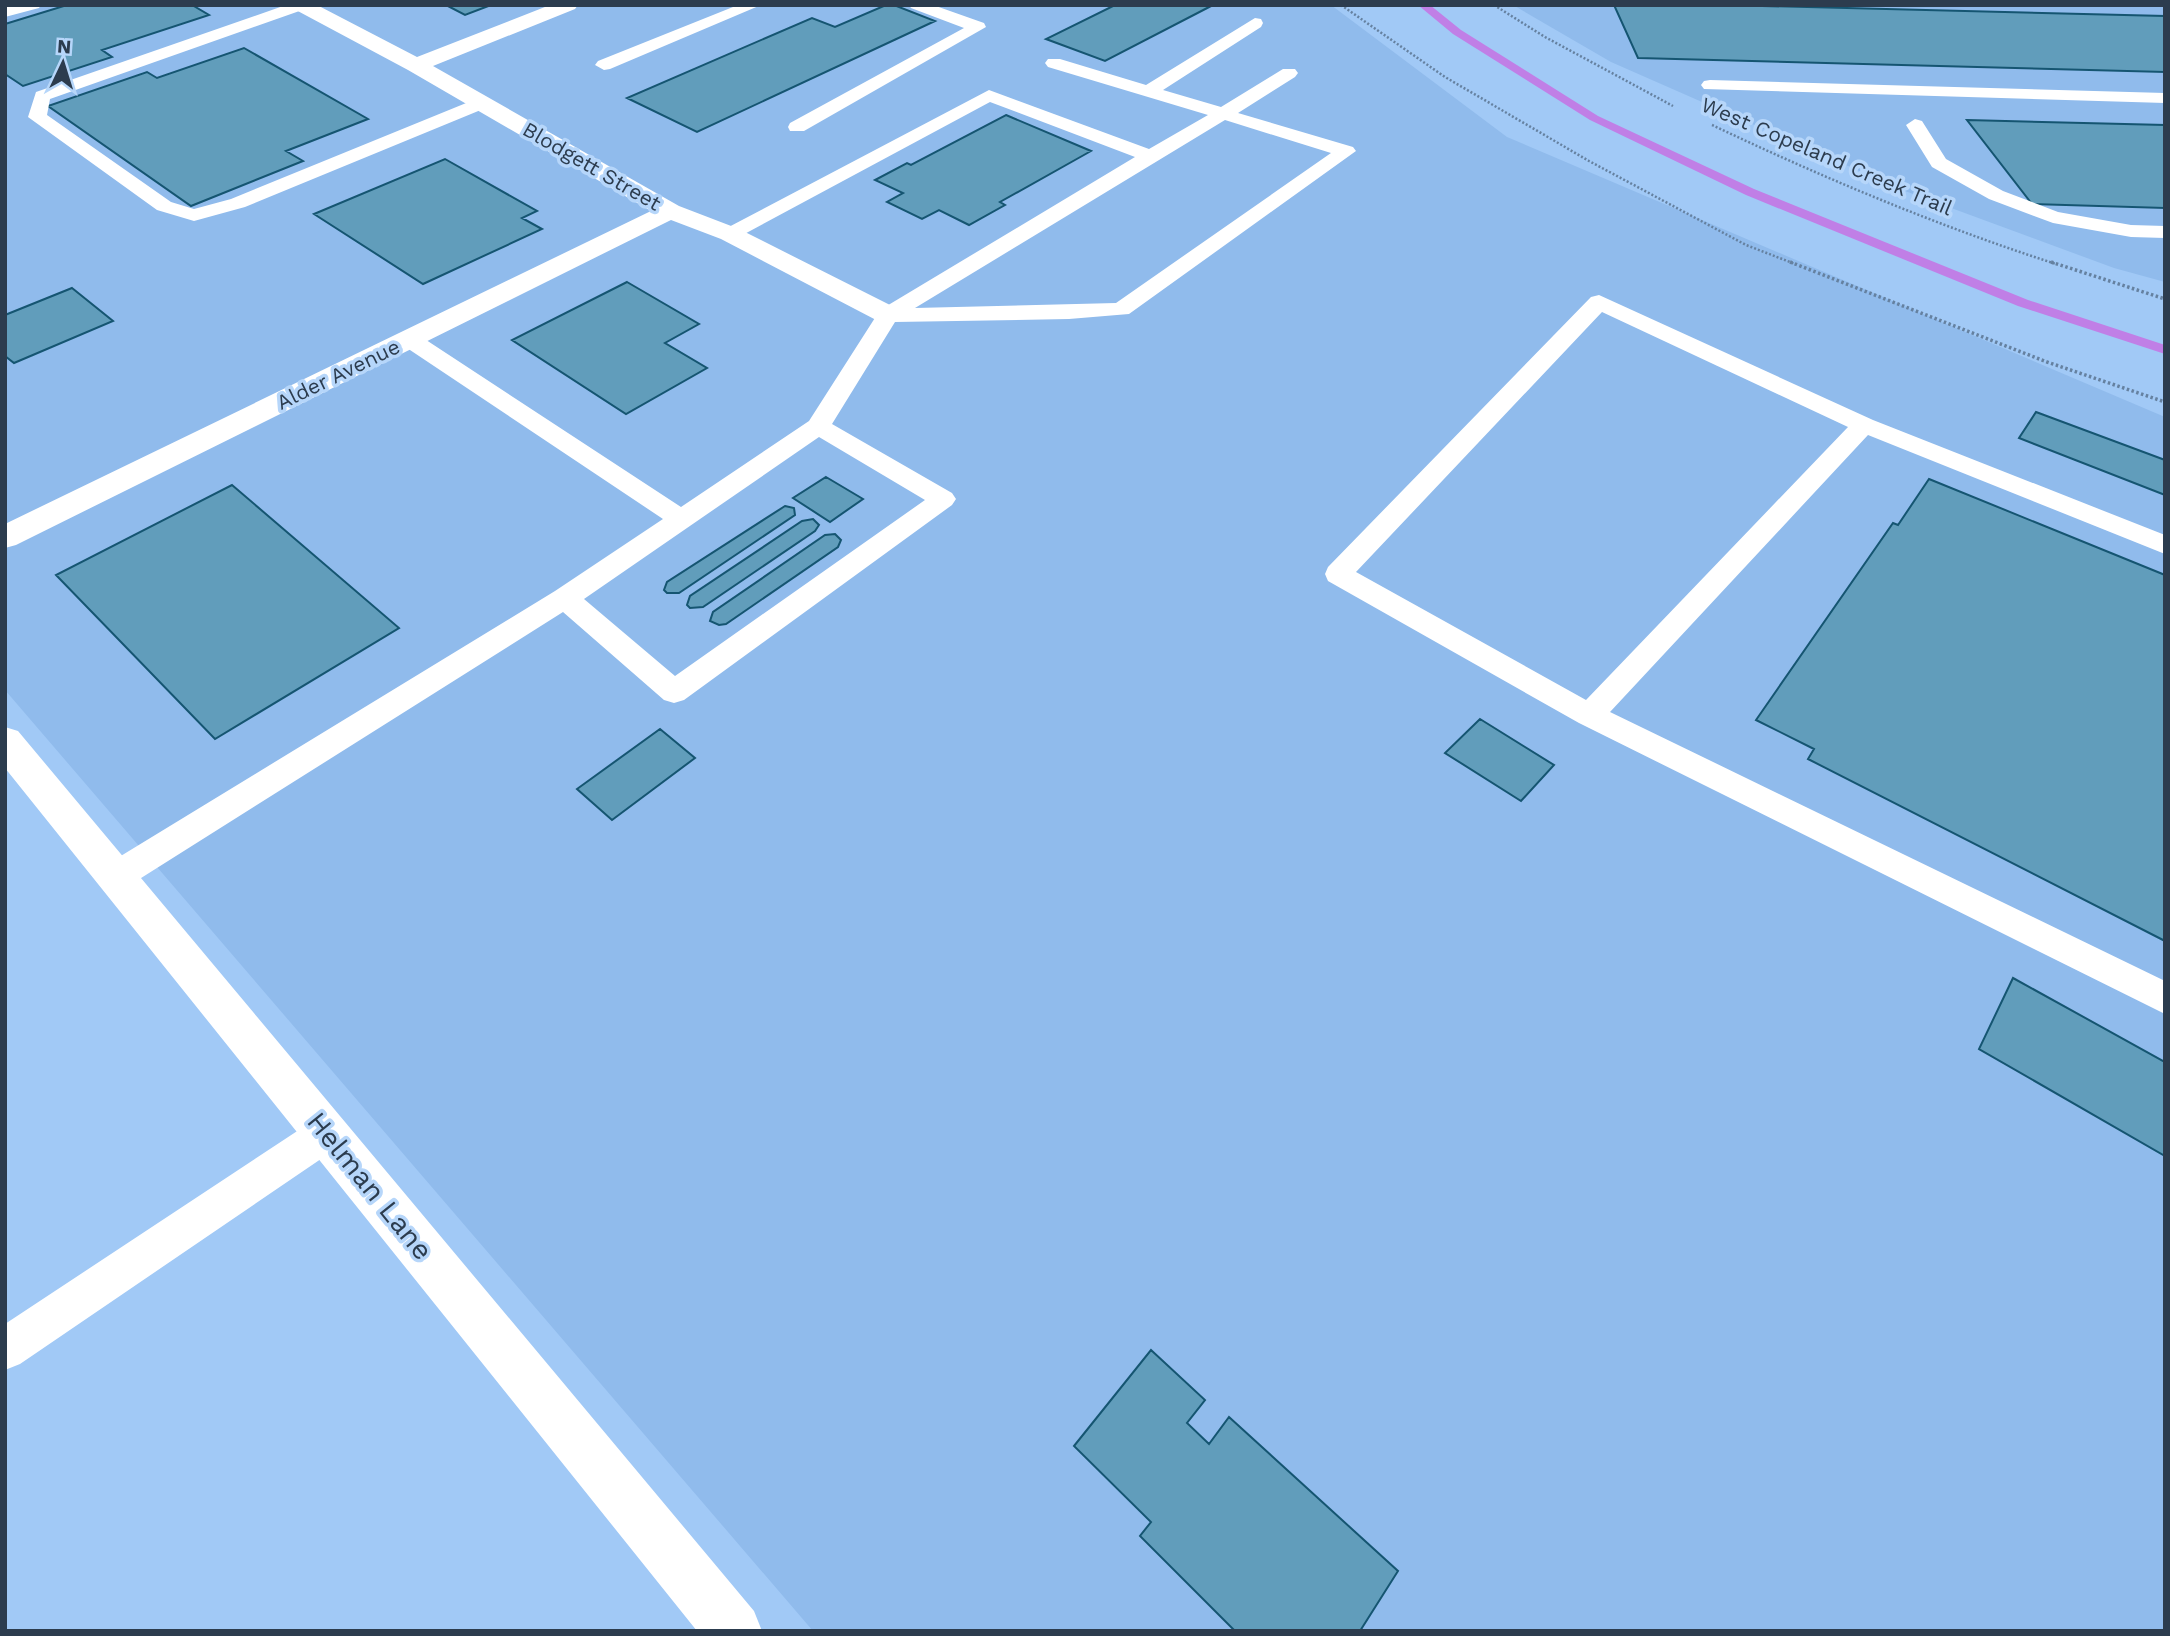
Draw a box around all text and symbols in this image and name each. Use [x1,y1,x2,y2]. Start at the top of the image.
north arrow [28,28,98,98]
text: N [56,35,72,59]
street label: West Copeland Creek Trail [1697,92,1957,221]
street label: Blodgett Street [518,116,666,216]
street label: Alder Avenue [272,333,404,415]
street label: Helman Lane [300,1105,440,1267]

